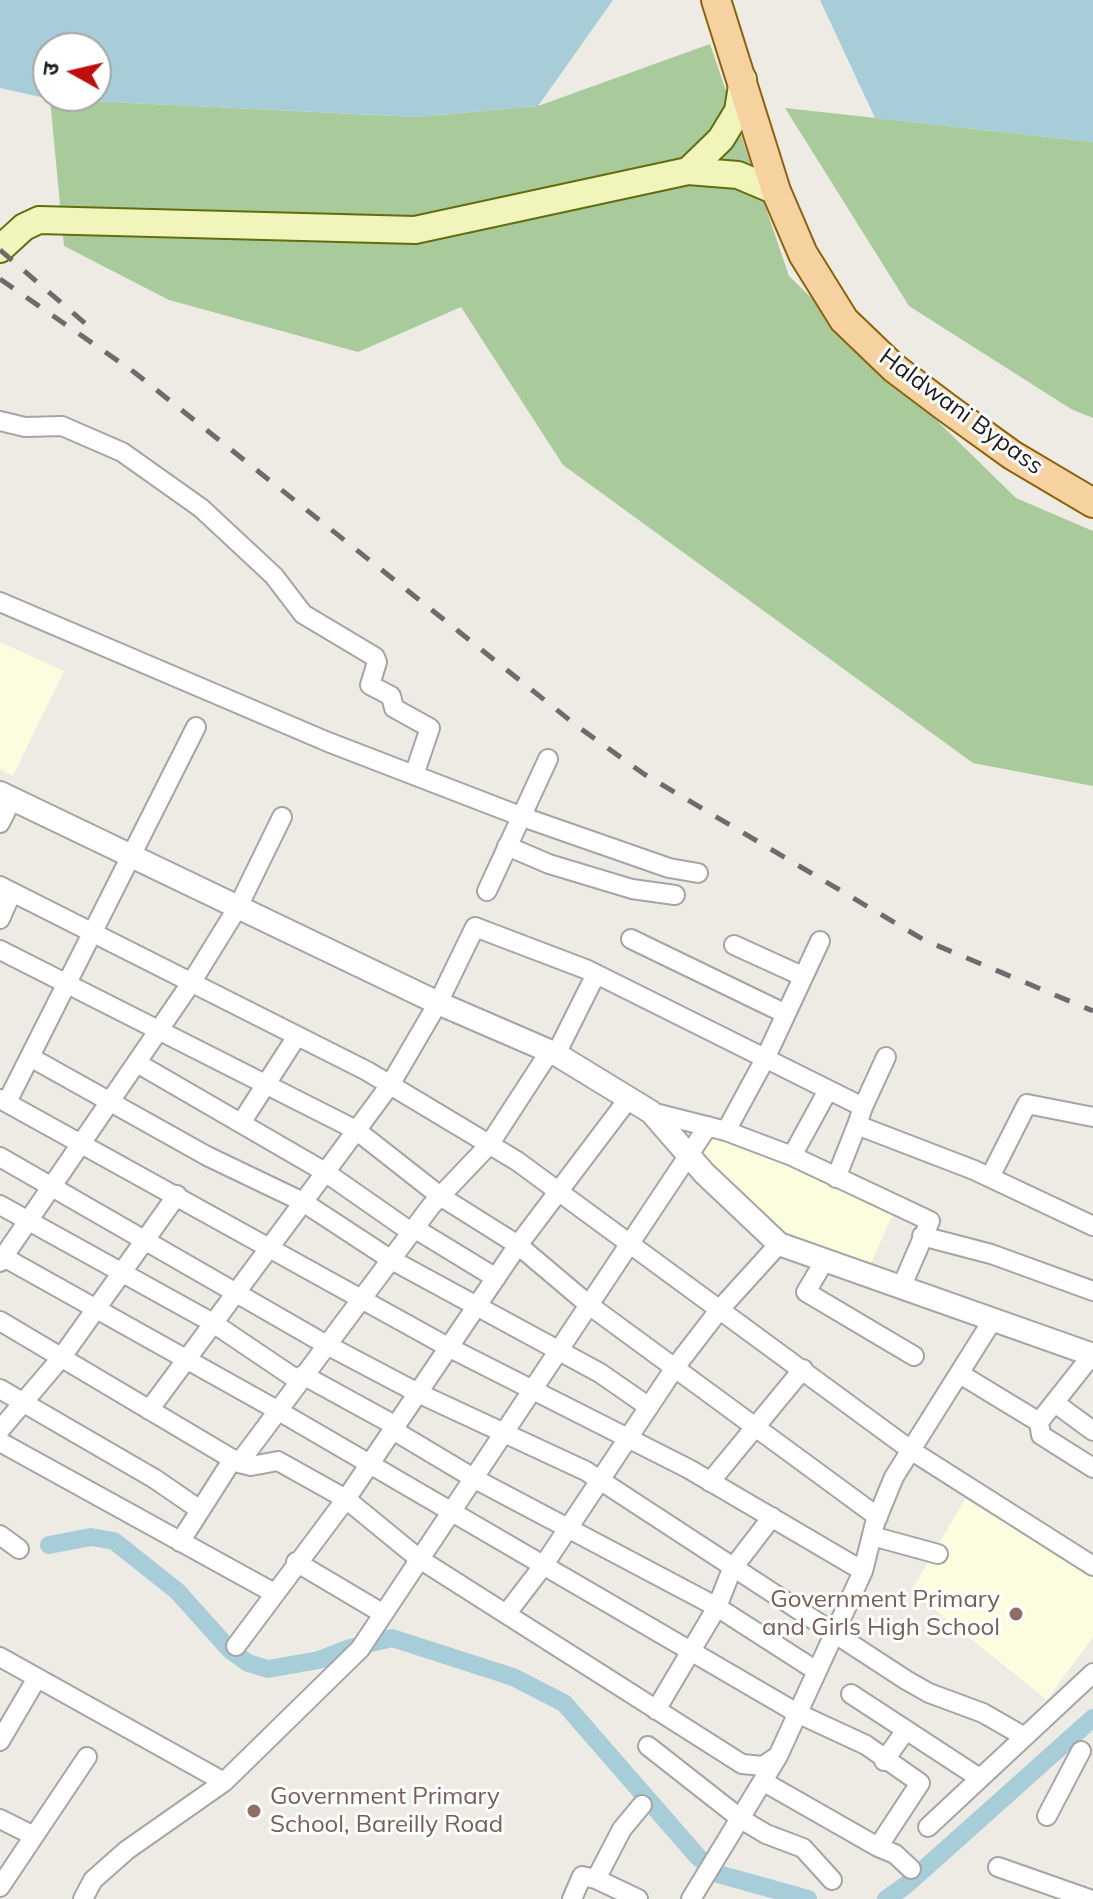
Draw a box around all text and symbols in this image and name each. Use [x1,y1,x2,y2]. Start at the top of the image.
north arrow [32,32,112,112]
text: उ [35,61,65,77]
street label: Haldwani Bypass [873,343,1049,481]
place label: Government Primary and Girls High School [762,1586,1000,1642]
marker: Government Primary and Girls High School [1007,1605,1025,1623]
place label: Government Primary School, Bareilly Road [270,1783,503,1839]
marker: Government Primary School, Bareilly Road [245,1802,263,1820]

